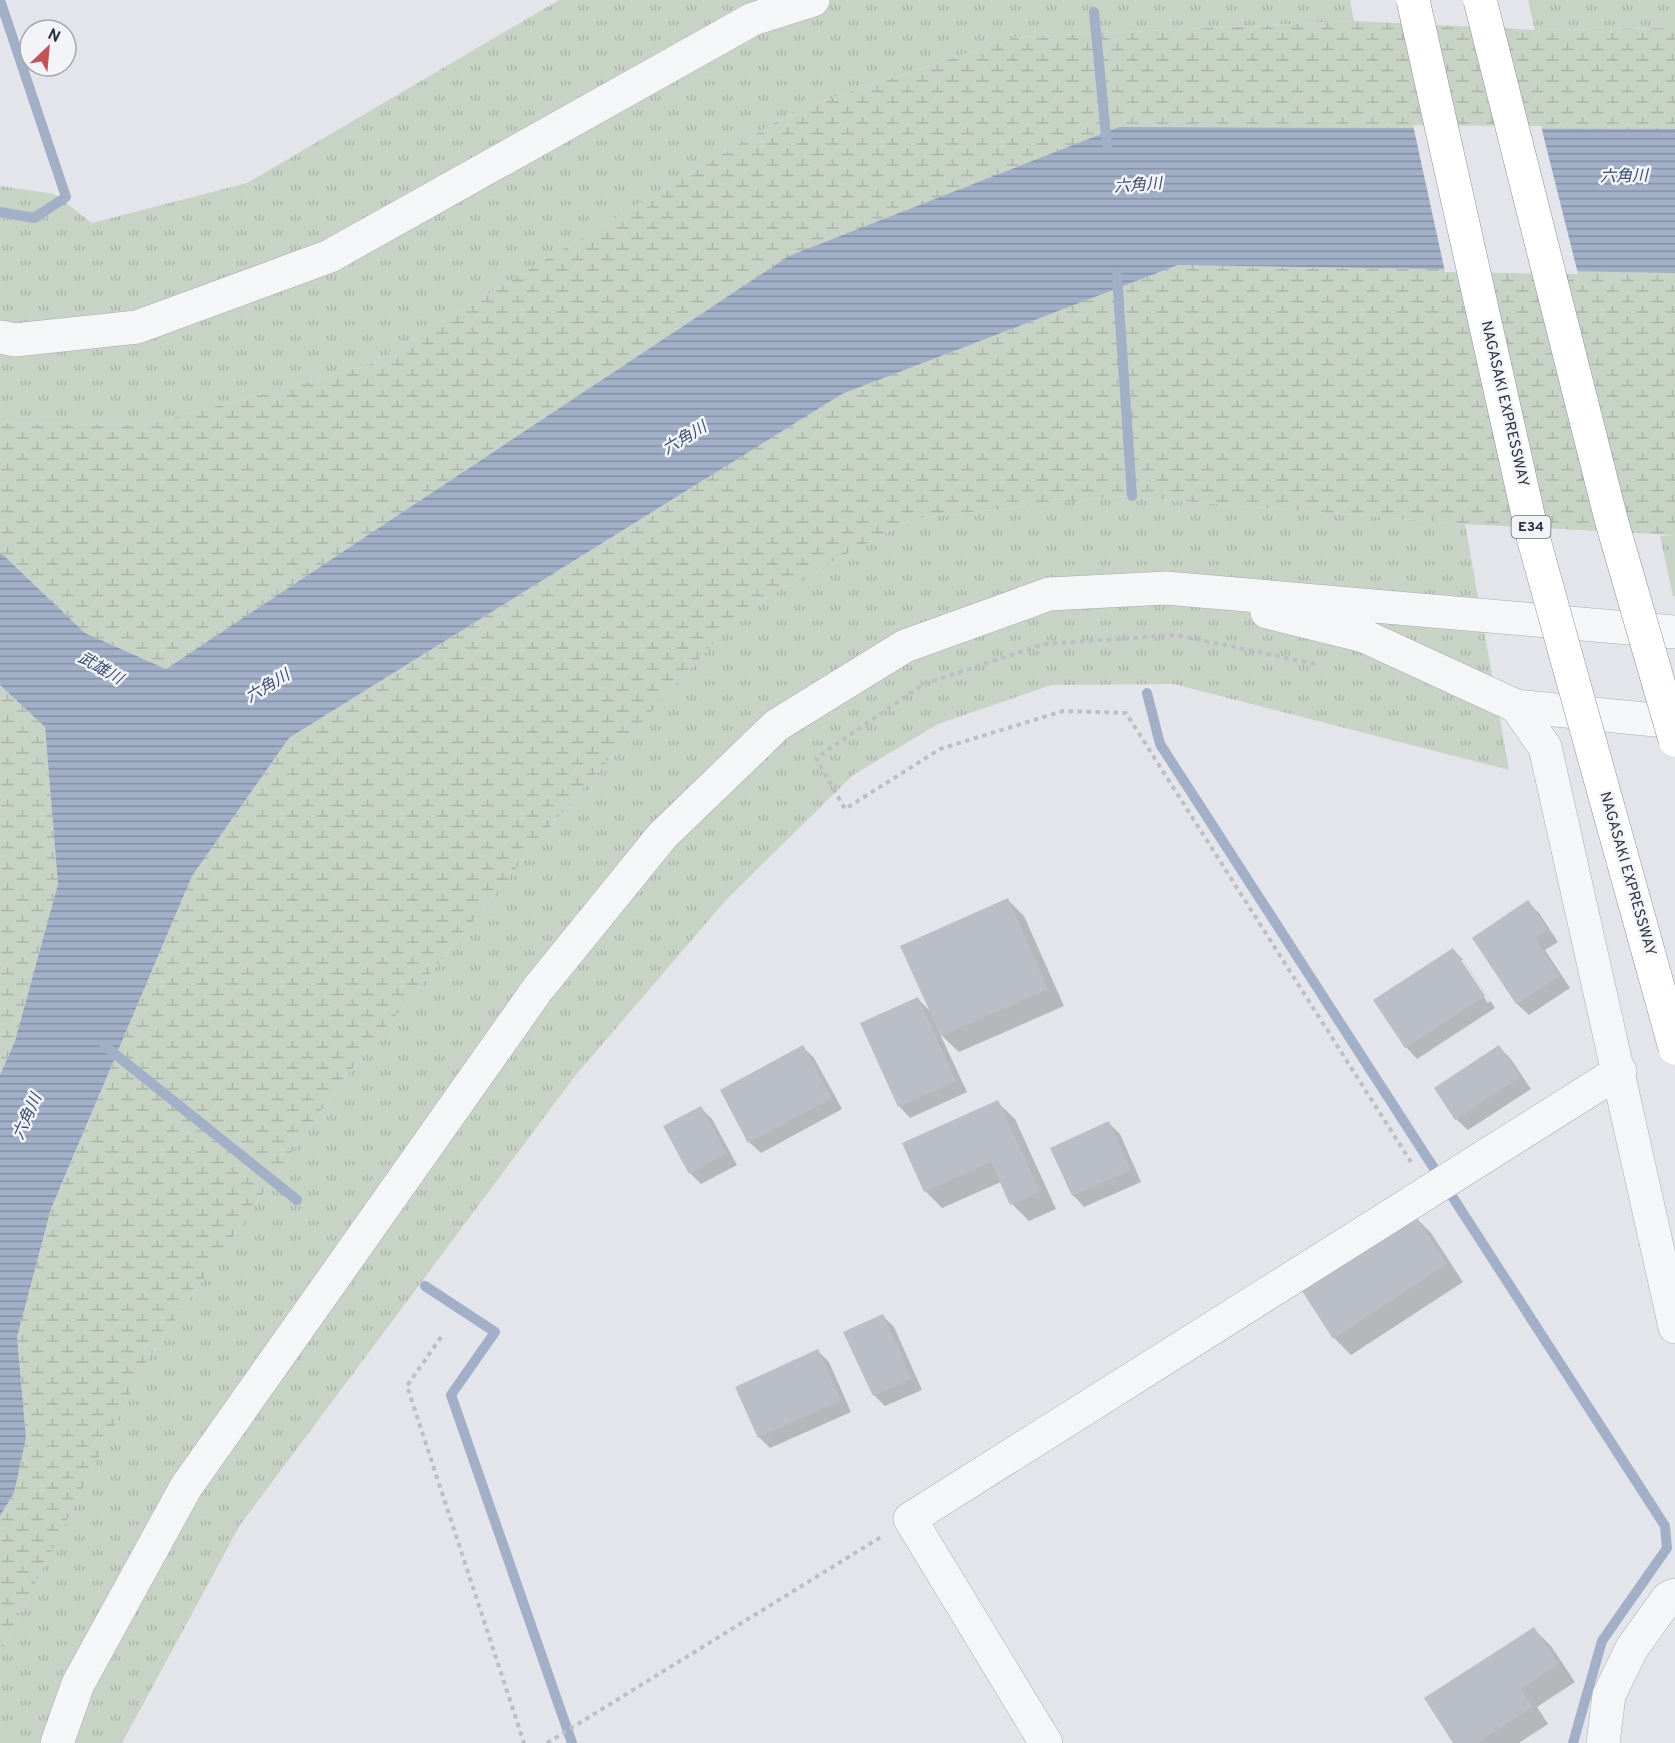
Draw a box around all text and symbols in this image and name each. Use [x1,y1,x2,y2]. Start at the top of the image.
north arrow [18,18,78,78]
text: N [44,25,63,48]
water label: 六角川 [1600,167,1650,187]
water label: 六角川 [1113,174,1165,198]
street label: NAGASAKI EXPRESSWAY [1476,319,1532,489]
water label: 六角川 [659,417,712,460]
road number: E34 [1512,516,1550,538]
water label: 武雄川 [74,648,128,691]
water label: 六角川 [242,665,295,708]
street label: NAGASAKI EXPRESSWAY [1594,790,1660,959]
water label: 六角川 [9,1089,48,1143]

